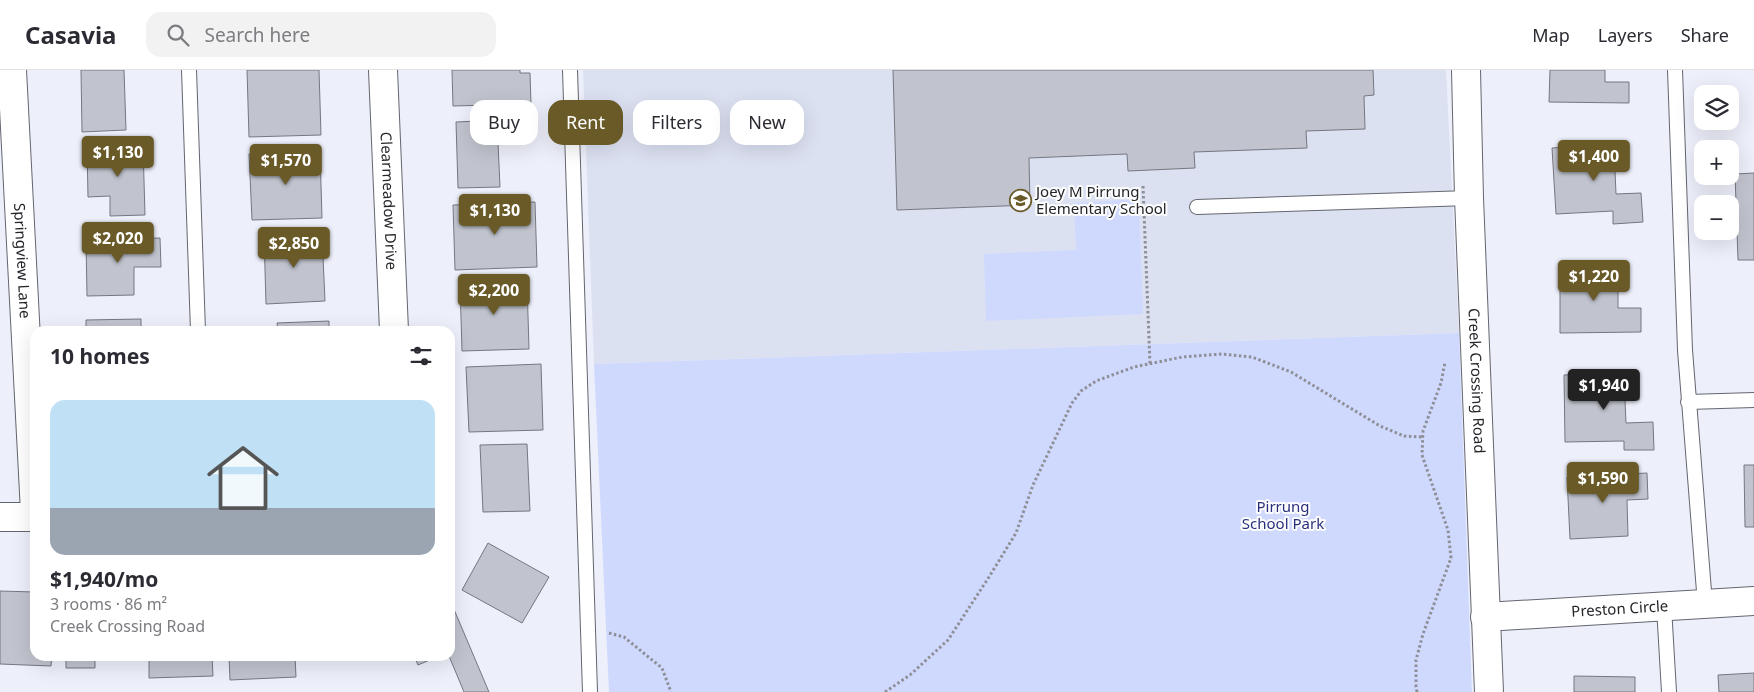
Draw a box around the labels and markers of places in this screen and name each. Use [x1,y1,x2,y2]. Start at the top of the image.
pin: $1,130 [77,136,159,178]
pin: $1,400 [1553,140,1635,182]
pin: $1,570 [245,144,327,186]
place label: Joey M Pirrung Elementary School [1034,181,1167,218]
school or university icon: Joey M Pirrung Elementary School [1008,189,1032,213]
pin: $1,130 [454,194,536,236]
pin: $2,020 [77,222,159,264]
pin: $2,850 [253,226,335,269]
pin: $1,220 [1553,260,1635,302]
pin: $2,200 [453,274,535,316]
pin: $1,940 [1563,368,1645,411]
pin: $1,590 [1562,462,1644,504]

